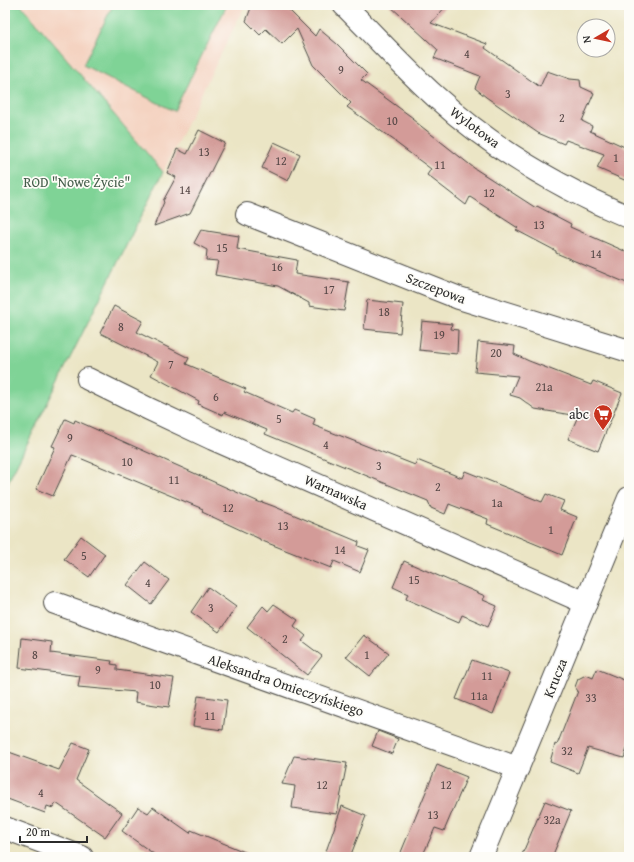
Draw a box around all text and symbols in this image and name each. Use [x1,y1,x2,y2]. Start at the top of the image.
north arrow [576,18,616,58]
text: N [578,34,595,44]
house number: 4 [464,45,470,62]
house number: 9 [338,61,344,78]
house number: 3 [505,85,511,102]
street label: Wylotowa [446,102,505,153]
house number: 2 [559,109,565,126]
house number: 10 [386,112,398,129]
house number: 13 [198,143,210,160]
house number: 1 [613,149,619,166]
house number: 12 [275,152,287,169]
house number: 11 [434,156,446,173]
park label: ROD "Nowe Życie" [24,172,130,192]
house number: 14 [179,181,191,198]
house number: 12 [483,184,495,201]
house number: 13 [533,216,545,233]
house number: 15 [216,239,228,256]
house number: 14 [590,245,602,262]
house number: 16 [271,258,283,275]
street label: Szczepowa [403,267,469,309]
house number: 17 [323,281,335,298]
house number: 18 [378,303,390,320]
house number: 8 [118,318,124,335]
house number: 19 [433,326,445,343]
house number: 20 [490,344,502,361]
house number: 7 [168,356,174,373]
house number: 21a [535,378,553,395]
house number: 6 [213,388,219,405]
supermarket icon: abc [592,403,614,431]
place label: abc [569,404,589,424]
house number: 5 [276,410,282,427]
house number: 9 [67,429,73,446]
house number: 4 [323,436,329,453]
house number: 10 [121,453,133,470]
house number: 3 [376,457,382,474]
street label: Warnawska [301,469,371,515]
house number: 11 [168,471,180,488]
house number: 2 [435,478,441,495]
house number: 1a [491,494,503,511]
house number: 12 [222,499,234,516]
house number: 13 [277,517,289,534]
house number: 1 [548,521,554,538]
house number: 14 [334,541,346,558]
house number: 5 [81,547,87,564]
house number: 15 [408,571,420,588]
house number: 4 [145,574,151,591]
house number: 3 [208,599,214,616]
house number: 2 [282,630,288,647]
house number: 8 [32,646,38,663]
house number: 1 [364,646,370,663]
street label: Aleksandra Omieczyńskiego [205,649,367,721]
street label: Krucza [538,655,572,701]
house number: 9 [95,661,101,678]
house number: 11 [481,667,493,684]
house number: 10 [149,676,161,693]
house number: 11a [470,687,488,704]
house number: 33 [585,689,597,706]
house number: 11 [204,707,216,724]
house number: 32 [561,742,573,759]
house number: 12 [316,776,328,793]
house number: 12 [440,776,452,793]
house number: 4 [38,784,44,801]
house number: 13 [427,806,439,823]
house number: 32a [543,811,561,828]
scale bar [20,818,87,844]
text: 20 m [26,823,50,840]

